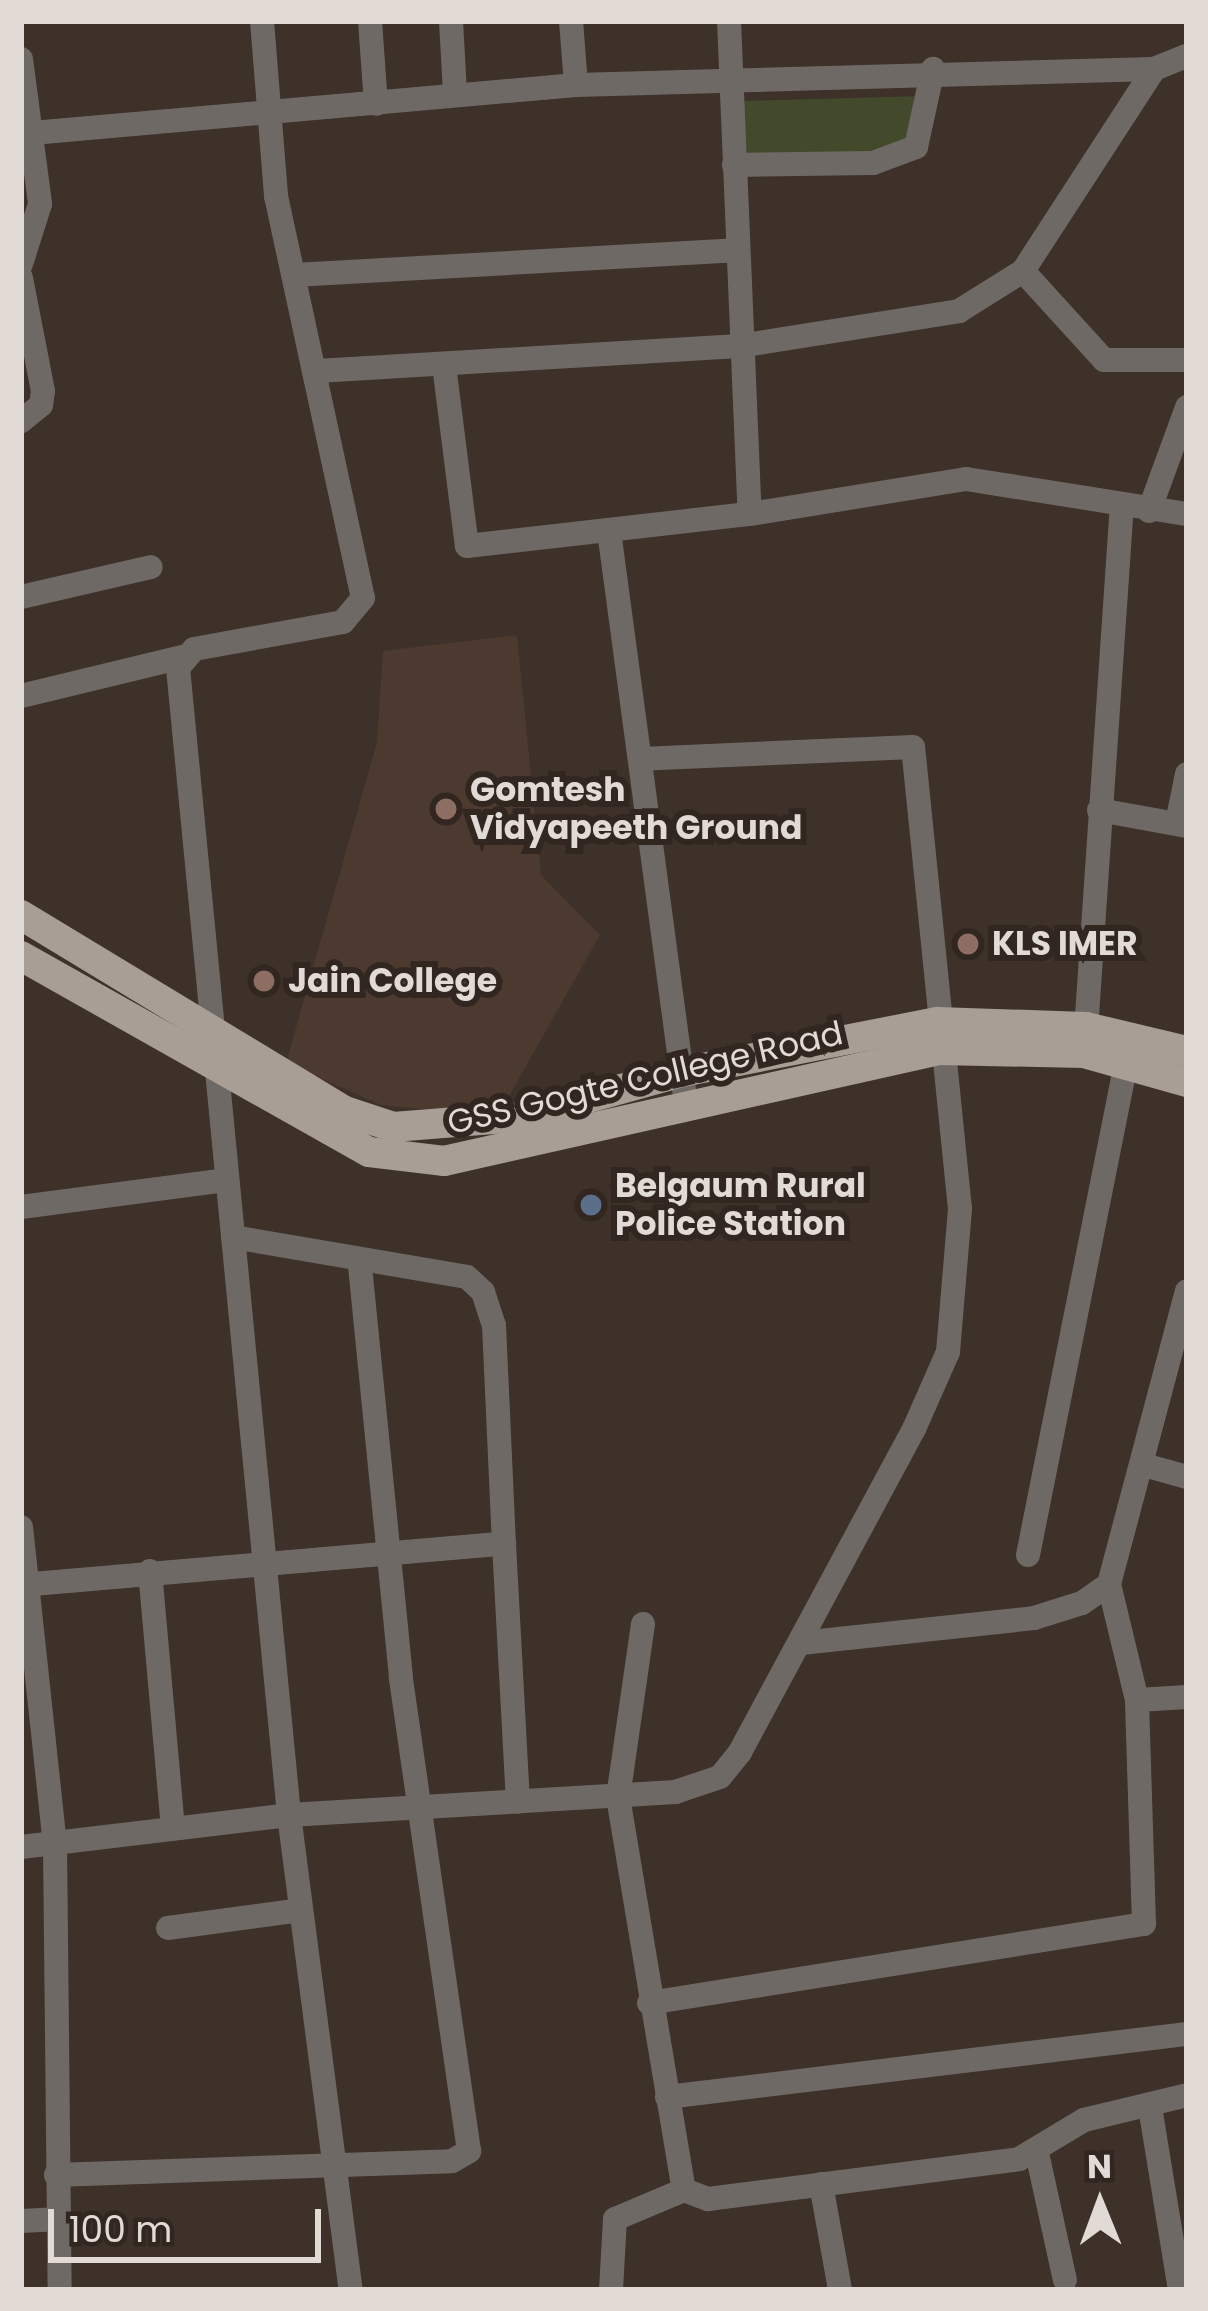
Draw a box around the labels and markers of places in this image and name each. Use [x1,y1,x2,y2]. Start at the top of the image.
place label: Gomtesh Vidyapeeth Ground [470,770,802,848]
marker: Gomtesh Vidyapeeth Ground [433,796,459,822]
place label: KLS IMER [992,924,1137,964]
marker: KLS IMER [955,931,981,957]
place label: Jain College [288,961,497,1001]
marker: Jain College [251,968,277,994]
place label: Belgaum Rural Police Station [615,1166,866,1244]
marker: Belgaum Rural Police Station [578,1192,604,1218]

